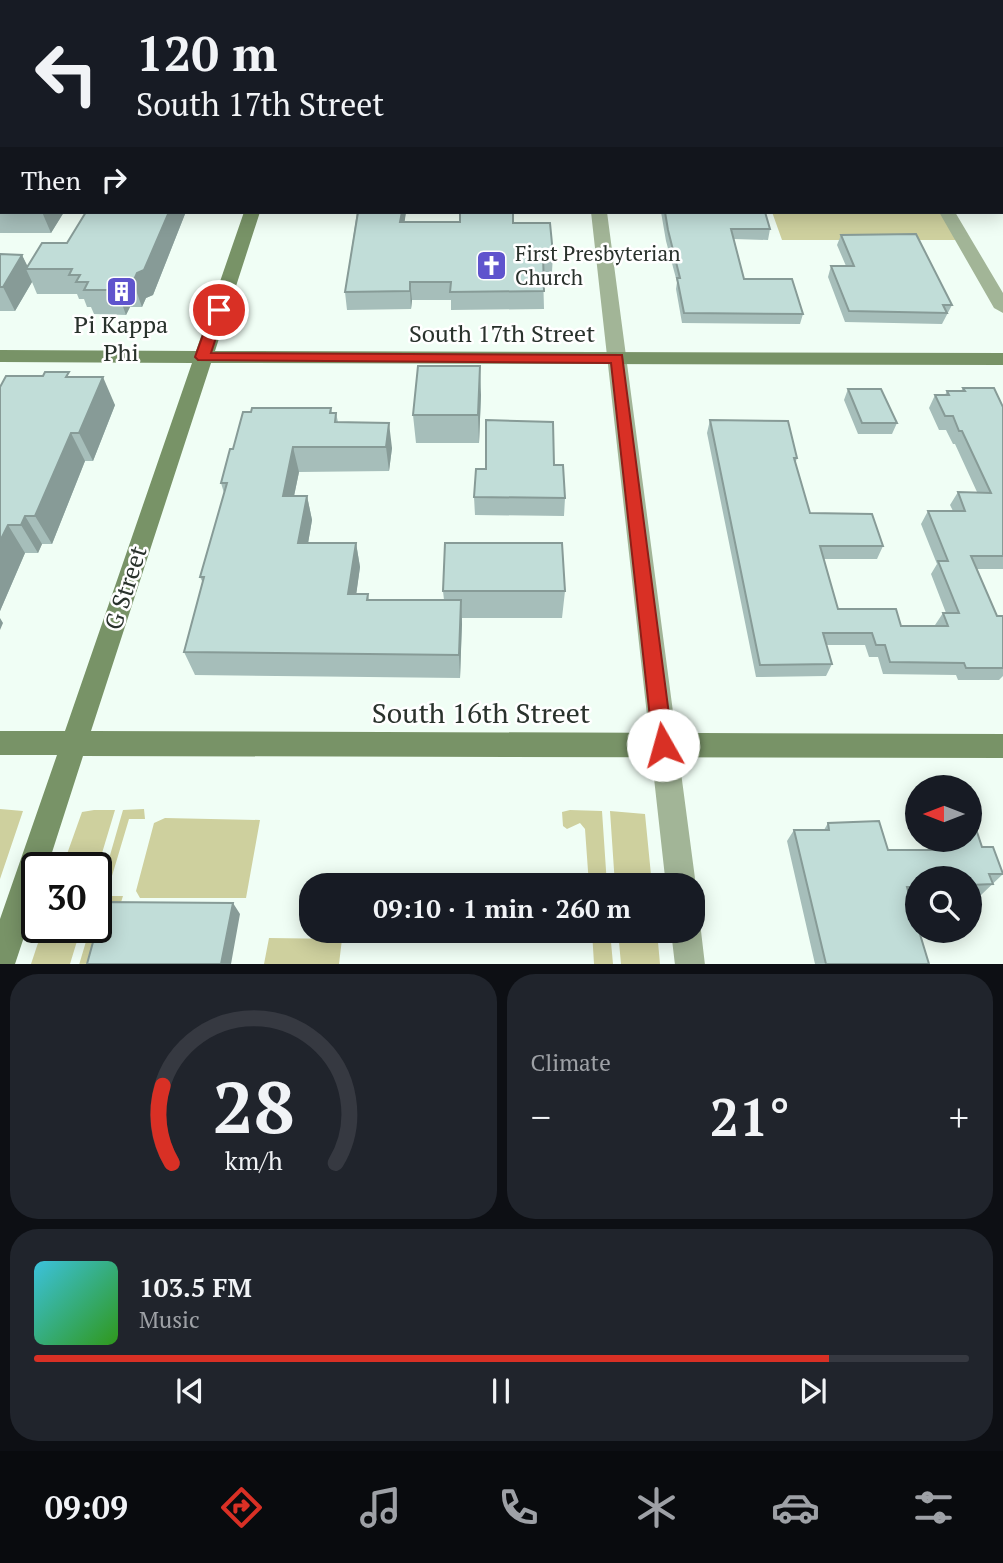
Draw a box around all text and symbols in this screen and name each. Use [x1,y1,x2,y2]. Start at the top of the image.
text: 120 m [136,20,278,85]
icon: left [21,28,112,119]
text: South 17th Street [136,83,384,125]
icon: right [95,161,133,199]
text: Then [21,163,81,197]
place label: First Presbyterian Church [515,239,681,291]
church icon: First Presbyterian Church [475,249,509,283]
building icon: Pi Kappa Phi [104,274,138,308]
pin [189,280,249,340]
icon: arrive [200,291,238,329]
place label: Pi Kappa Phi [74,308,168,368]
street label: South 17th Street [409,317,595,349]
street label: G Street [96,542,154,634]
street label: South 16th Street [372,694,591,731]
position arrow [626,708,700,782]
north arrow [905,775,982,852]
map controls [905,775,982,943]
speed limit sign: 30 [21,852,112,943]
button: search [905,866,982,943]
text: 09:10 · 1 min · 260 m [373,891,631,925]
text: Climate [531,1047,611,1078]
text: 28 [212,1057,294,1154]
text: 21° [710,1082,790,1151]
text: − [531,1092,551,1142]
text: + [949,1092,969,1142]
text: km/h [224,1143,282,1176]
text: 103.5 FM [139,1270,252,1304]
text: Music [139,1304,200,1335]
icon: previous [171,1372,209,1410]
icon: pause [482,1372,520,1410]
icon: next [794,1372,832,1410]
icon: directions [217,1483,266,1532]
icon: music [356,1483,405,1532]
icon: phone [494,1483,543,1532]
icon: climate [632,1483,681,1532]
icon: car [771,1483,820,1532]
icon: filters [909,1483,958,1532]
text: 09:09 [45,1486,128,1528]

